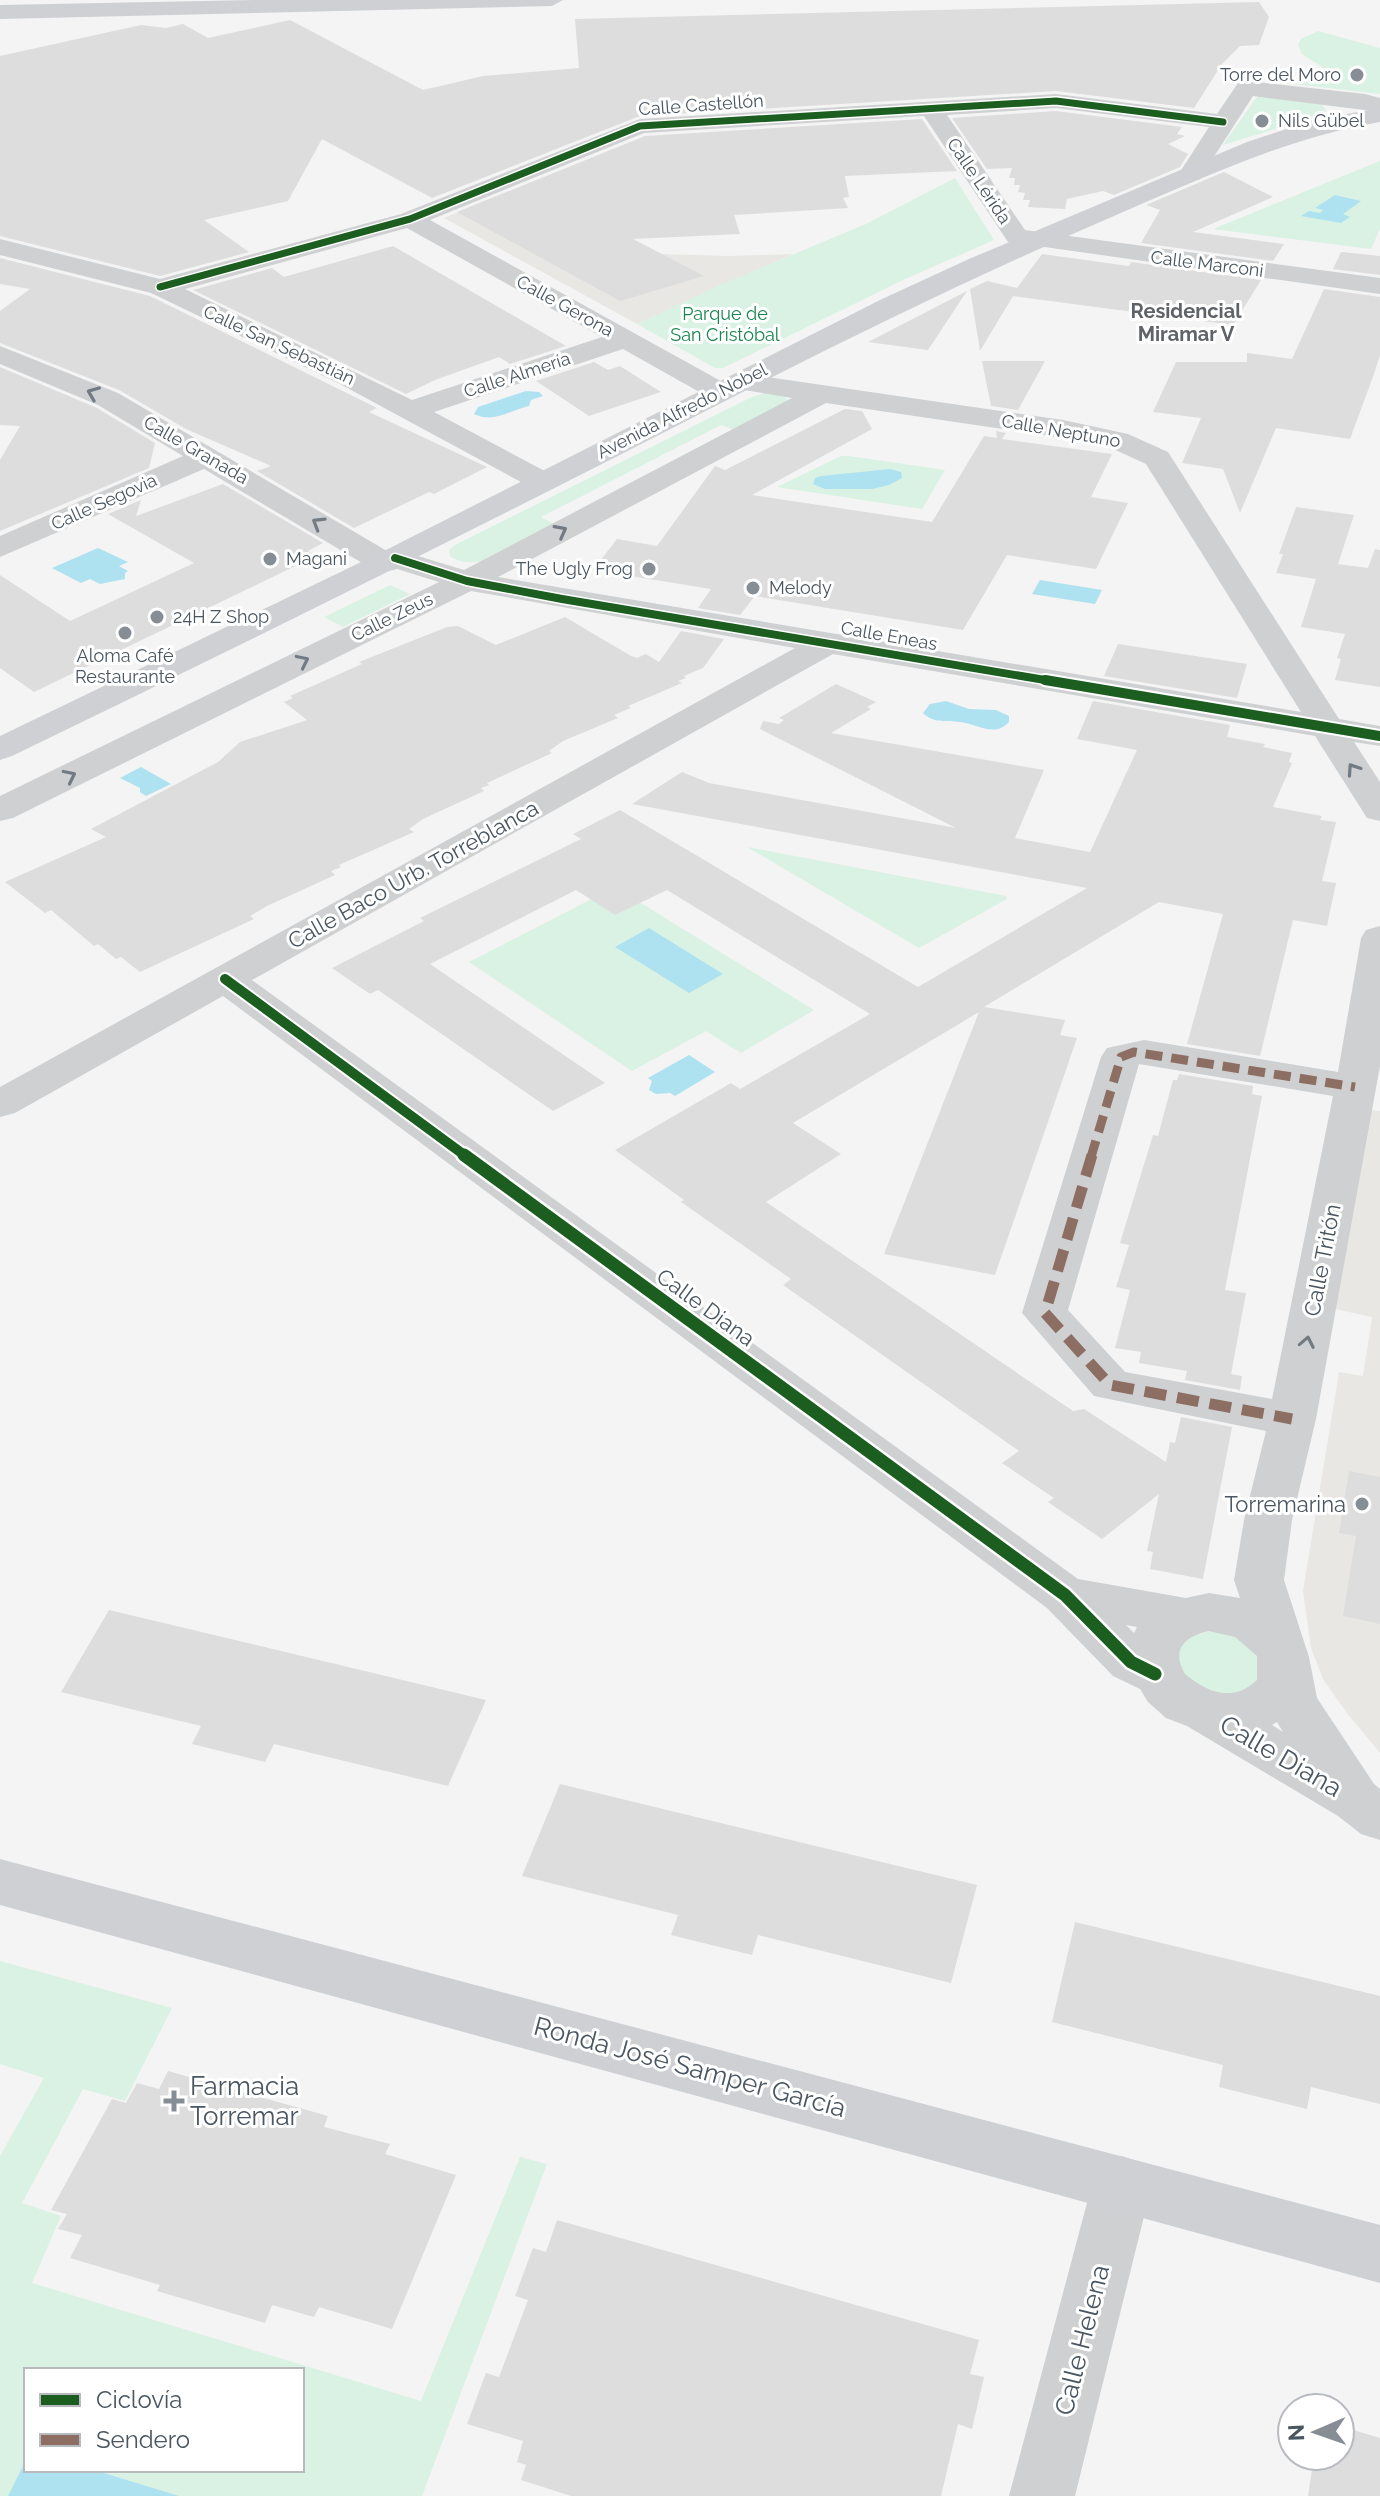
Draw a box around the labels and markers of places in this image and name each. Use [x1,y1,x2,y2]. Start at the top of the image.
place label: Torre del Moro [1220,64,1341,85]
marker: Torre del Moro [1348,66,1366,84]
place label: Nils Gübel [1278,110,1364,131]
marker: Nils Gübel [1253,112,1271,130]
place label: Magani [286,548,347,569]
marker: Magani [261,550,279,568]
place label: The Ugly Frog [516,558,633,579]
marker: The Ugly Frog [640,560,658,578]
place label: Melody [769,577,832,598]
marker: Melody [744,579,762,597]
place label: 24H Z Shop [173,606,269,627]
marker: 24H Z Shop [148,608,166,626]
marker: Aloma Café Restaurante [116,624,134,642]
place label: Aloma Café Restaurante [75,645,176,687]
place label: Torremarina [1224,1491,1346,1517]
marker: Torremarina [1353,1495,1371,1513]
place label: Farmacia Torremar [190,2071,299,2131]
marker: Farmacia Torremar [165,2092,183,2110]

